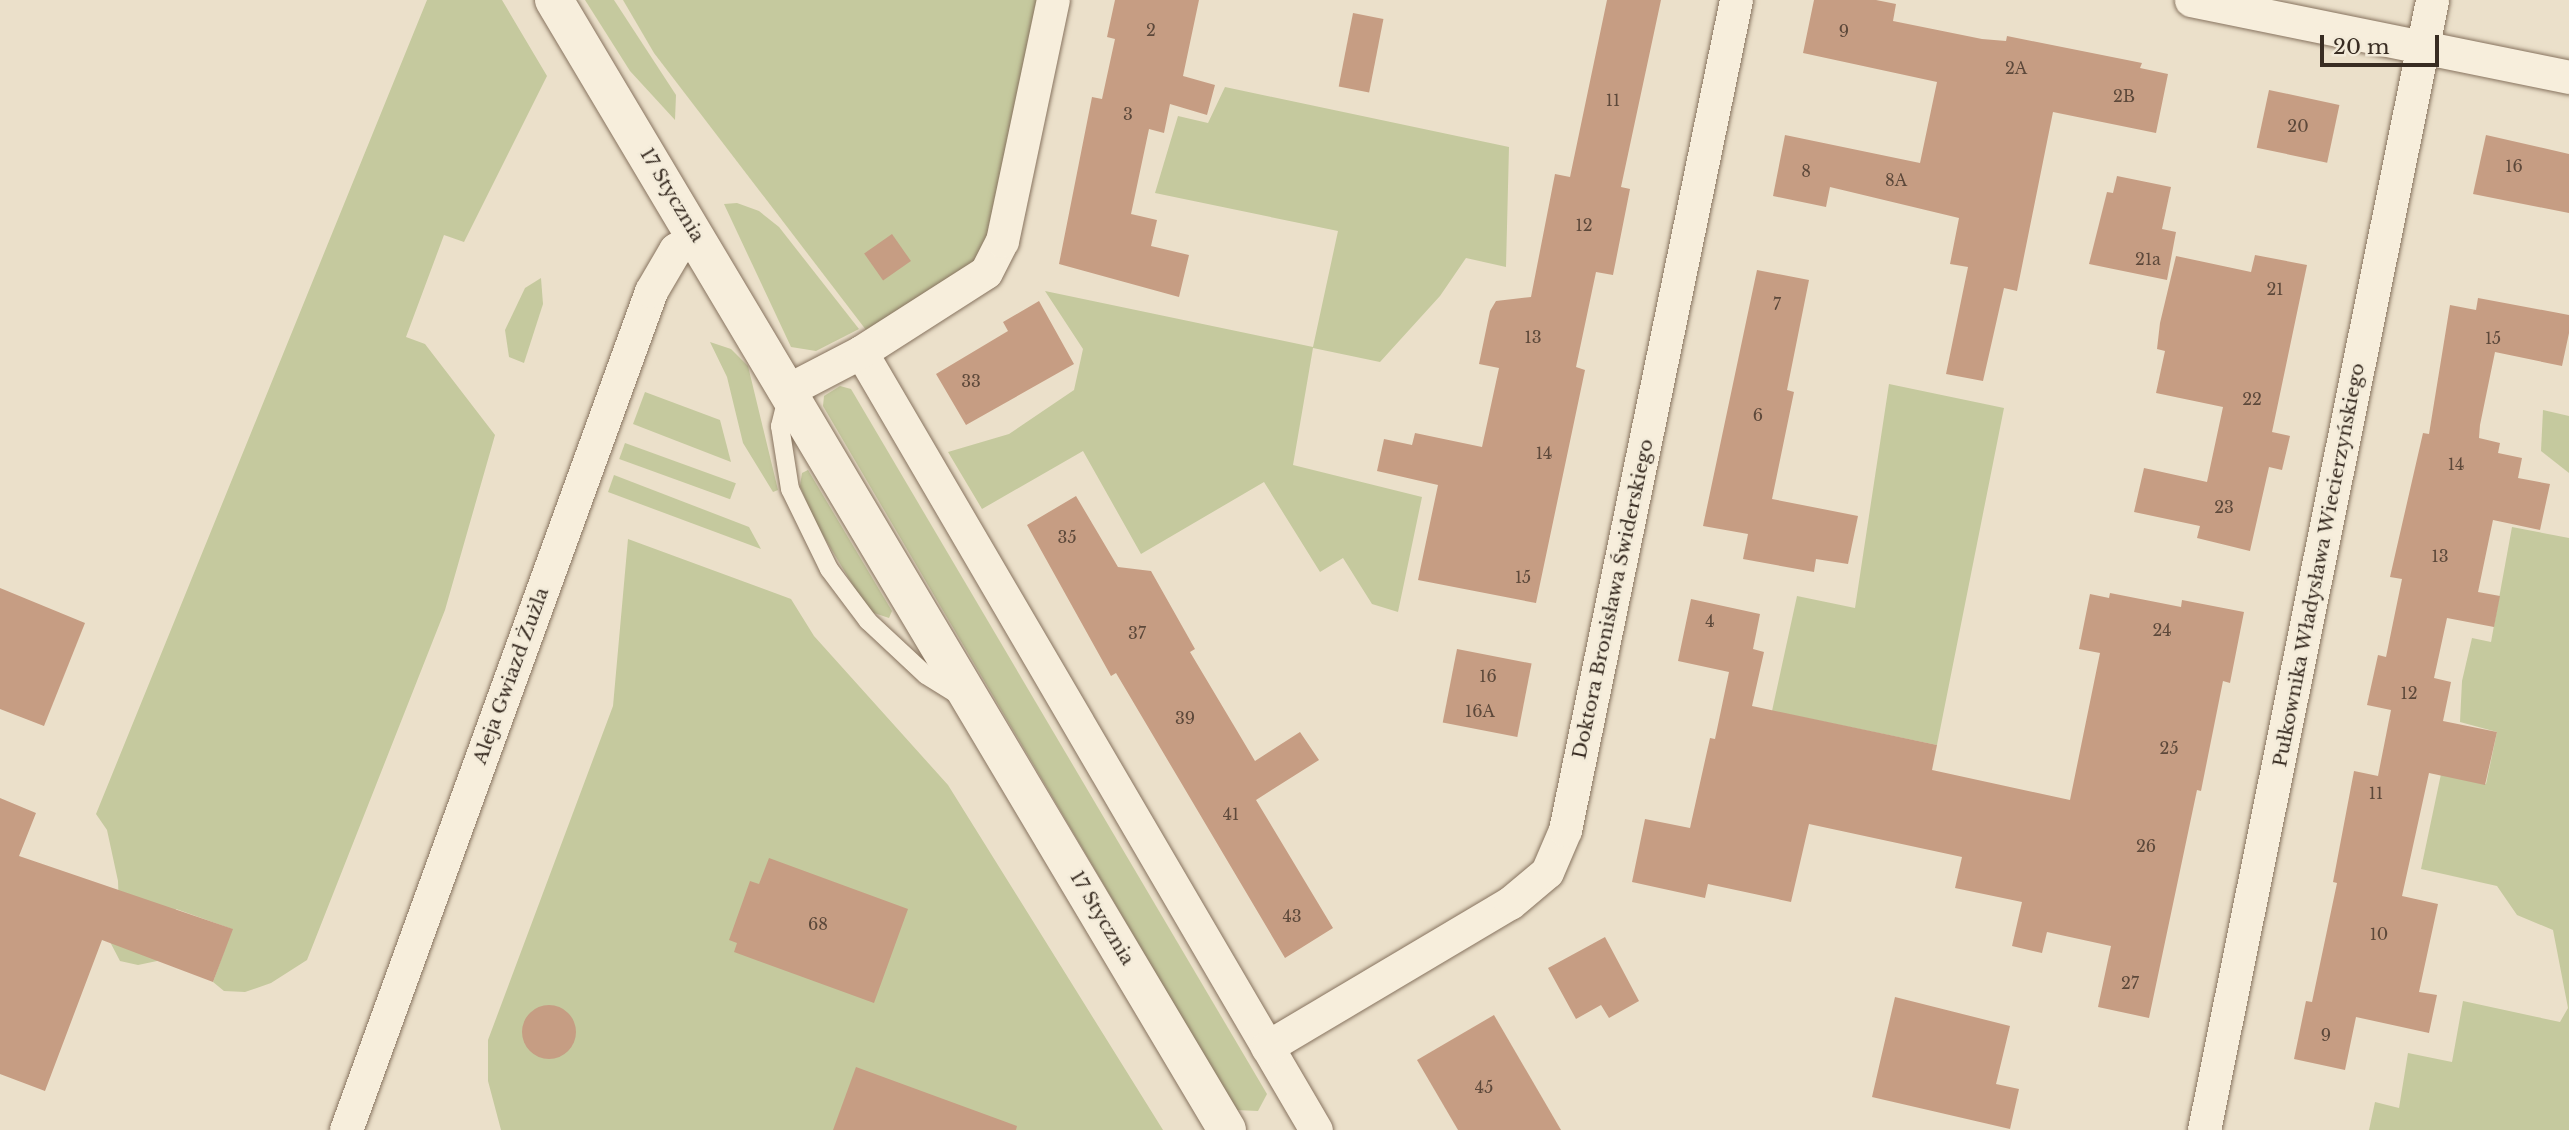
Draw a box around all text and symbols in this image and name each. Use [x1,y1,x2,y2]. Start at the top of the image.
house number: 2 [1146,20,1156,40]
house number: 9 [1839,21,1849,41]
scale bar [2324,21,2443,65]
text: 20 m [2333,34,2390,60]
house number: 2A [2005,58,2027,78]
house number: 2B [2113,86,2135,106]
house number: 11 [1606,90,1620,110]
house number: 3 [1123,104,1133,124]
house number: 20 [2287,116,2309,136]
street label: 17 Stycznia [635,144,709,246]
house number: 16 [2505,156,2523,176]
house number: 8 [1801,161,1811,181]
house number: 8A [1885,170,1907,190]
house number: 12 [1576,215,1592,235]
house number: 21a [2135,249,2161,269]
house number: 21 [2267,279,2283,299]
house number: 7 [1773,294,1781,314]
house number: 13 [1525,327,1541,347]
house number: 15 [2485,328,2501,348]
street label: Pułkownika Władysława Wiecierzyńskiego [2268,360,2370,770]
house number: 33 [961,371,981,391]
house number: 22 [2242,389,2262,409]
house number: 6 [1753,405,1763,425]
street label: Doktora Bronisława Świderskiego [1568,437,1658,761]
house number: 14 [1536,443,1552,463]
house number: 14 [2448,454,2464,474]
house number: 23 [2214,497,2234,517]
house number: 35 [1058,527,1076,547]
house number: 13 [2432,546,2448,566]
house number: 15 [1515,567,1531,587]
street label: Aleja Gwiazd Żużla [468,585,554,767]
house number: 4 [1705,611,1715,631]
house number: 24 [2152,620,2172,640]
house number: 37 [1128,623,1146,643]
house number: 16 [1479,666,1497,686]
house number: 12 [2401,683,2417,703]
house number: 16A [1465,701,1495,721]
house number: 39 [1175,708,1195,728]
house number: 25 [2160,738,2178,758]
house number: 11 [2369,783,2383,803]
house number: 41 [1223,804,1239,824]
house number: 26 [2136,836,2156,856]
street label: 17 Stycznia [1065,867,1139,969]
house number: 43 [1282,906,1302,926]
house number: 68 [808,914,828,934]
house number: 10 [2370,924,2388,944]
house number: 27 [2121,973,2139,993]
house number: 9 [2321,1025,2331,1045]
house number: 45 [1475,1077,1493,1097]

